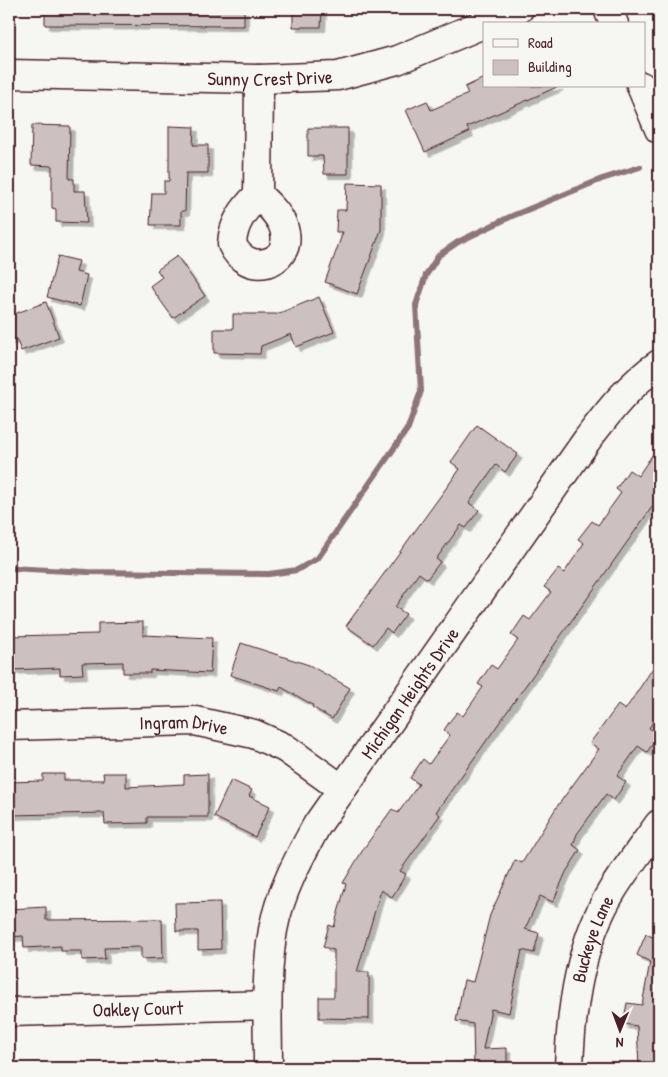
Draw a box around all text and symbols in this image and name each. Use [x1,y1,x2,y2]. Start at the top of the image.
legend [483,22,646,88]
text: Road [528,32,553,53]
text: Building [528,56,572,77]
street label: Sunny Crest Drive [207,63,333,92]
street label: Michigan Heights Drive [354,621,465,764]
street label: Ingram Drive [139,708,231,741]
street label: Buckeye Lane [565,890,620,985]
street label: Oakley Court [92,994,184,1023]
north arrow [596,1004,646,1054]
text: N [615,1034,624,1053]

